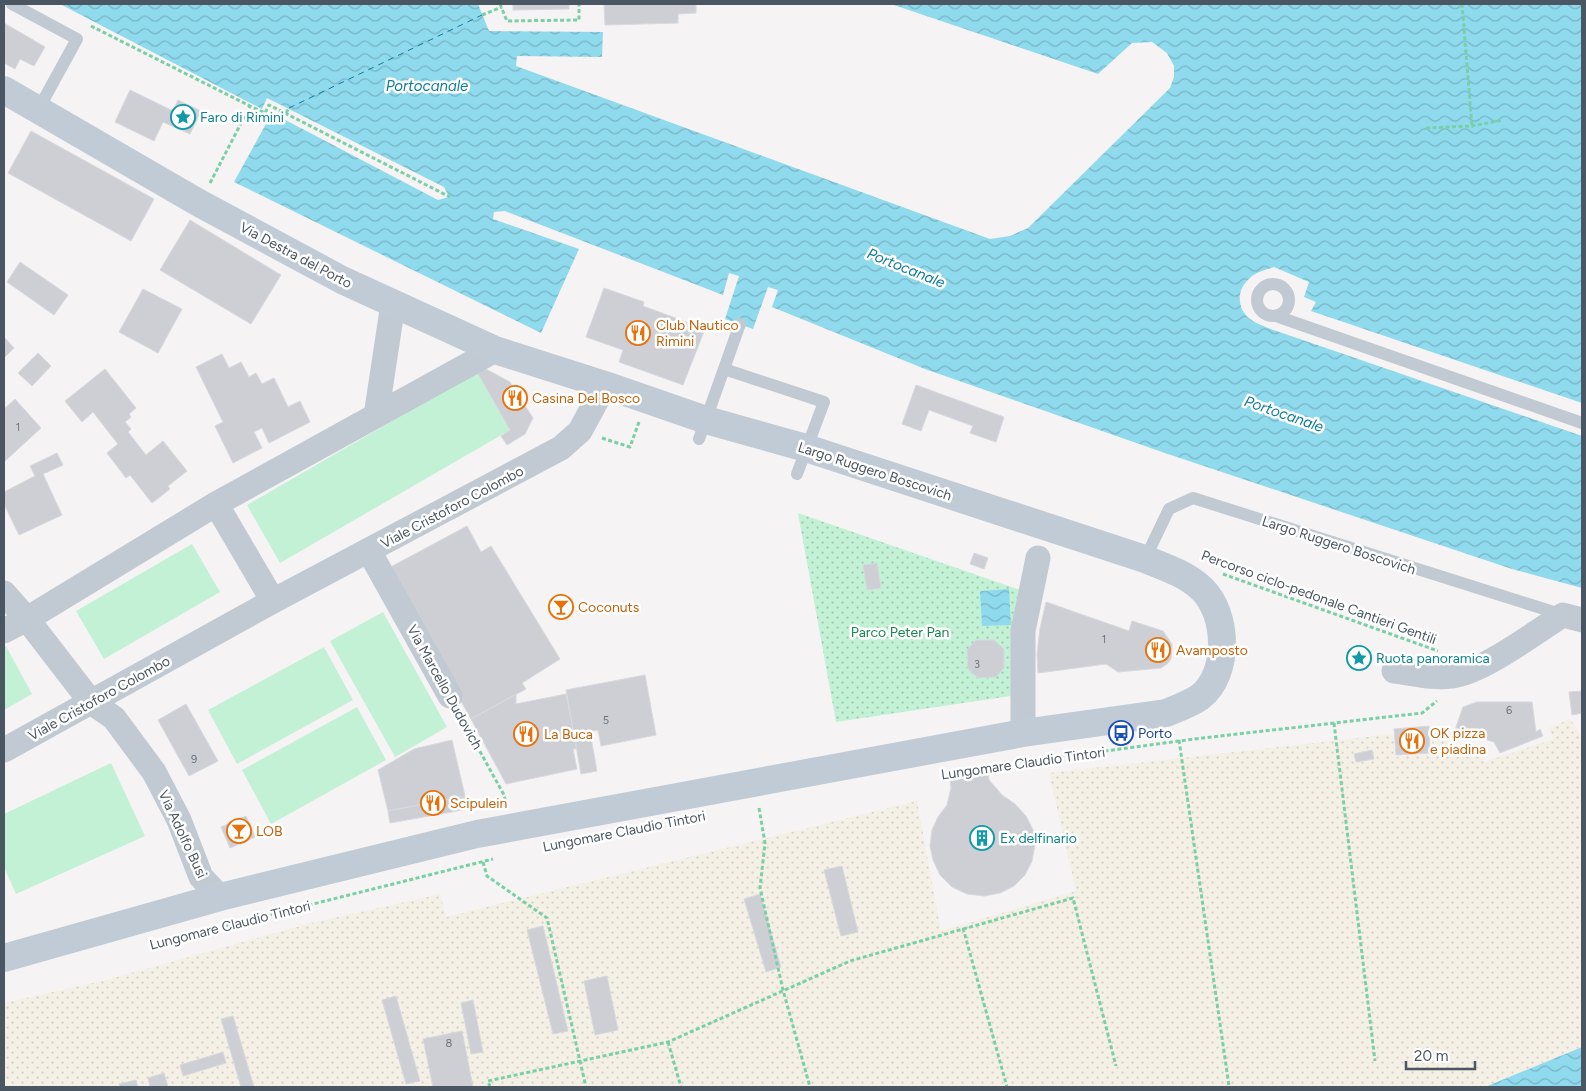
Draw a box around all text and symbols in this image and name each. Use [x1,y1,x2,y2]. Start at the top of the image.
water label: Portocanale [386,77,468,95]
place icon: Faro di Rimini [170,104,196,130]
place label: Faro di Rimini [200,109,284,126]
street label: Via Destra del Porto [237,219,355,292]
water label: Portocanale [864,244,948,292]
place label: Club Nautico Rimini [656,317,739,350]
restaurant icon: Club Nautico Rimini [625,320,651,346]
restaurant icon: Casina Del Bosco [502,385,528,411]
place label: Casina Del Bosco [532,390,640,407]
water label: Portocanale [1242,392,1326,436]
house number: 1 [16,421,20,434]
street label: Largo Ruggero Boscovich [796,439,954,504]
street label: Viale Cristoforo Colombo [378,463,527,552]
street label: Largo Ruggero Boscovich [1260,513,1418,578]
street label: Percorso ciclo-pedonale Cantieri Gentili [1199,547,1439,648]
bar icon: Coconuts [548,594,574,620]
place label: Coconuts [578,599,639,616]
street label: Via Marcello Dudovich [403,622,486,753]
park label: Parco Peter Pan [851,624,949,641]
house number: 1 [1102,633,1106,646]
restaurant icon: Avamposto [1145,637,1171,663]
place label: Avamposto [1176,642,1248,659]
place icon: Ruota panoramica [1346,645,1372,671]
place label: Ruota panoramica [1376,650,1490,667]
street label: Viale Cristoforo Colombo [25,652,173,745]
house number: 3 [974,658,980,671]
house number: 6 [1506,704,1512,717]
house number: 5 [603,714,609,727]
bus stop icon: Porto [1108,720,1134,746]
restaurant icon: La Buca [513,721,539,747]
place label: Porto [1138,725,1172,742]
place label: OK pizza e piadina [1430,725,1486,758]
place label: La Buca [544,726,593,743]
restaurant icon: OK pizza e piadina [1399,728,1425,754]
street label: Lungomare Claudio Tintori [940,744,1106,783]
house number: 9 [191,753,197,766]
street label: Via Adolfo Busi [155,787,210,881]
restaurant icon: Scipulein [420,790,446,816]
place label: Scipulein [450,795,507,812]
street label: Lungomare Claudio Tintori [541,807,707,856]
bar icon: LOB [226,818,252,844]
place label: LOB [256,823,282,840]
building icon: Ex delfinario [969,825,995,851]
place label: Ex delfinario [1000,830,1077,847]
street label: Lungomare Claudio Tintori [148,897,312,954]
house number: 8 [446,1037,453,1050]
scale bar [1406,1038,1475,1070]
text: 20 m [1414,1047,1448,1065]

